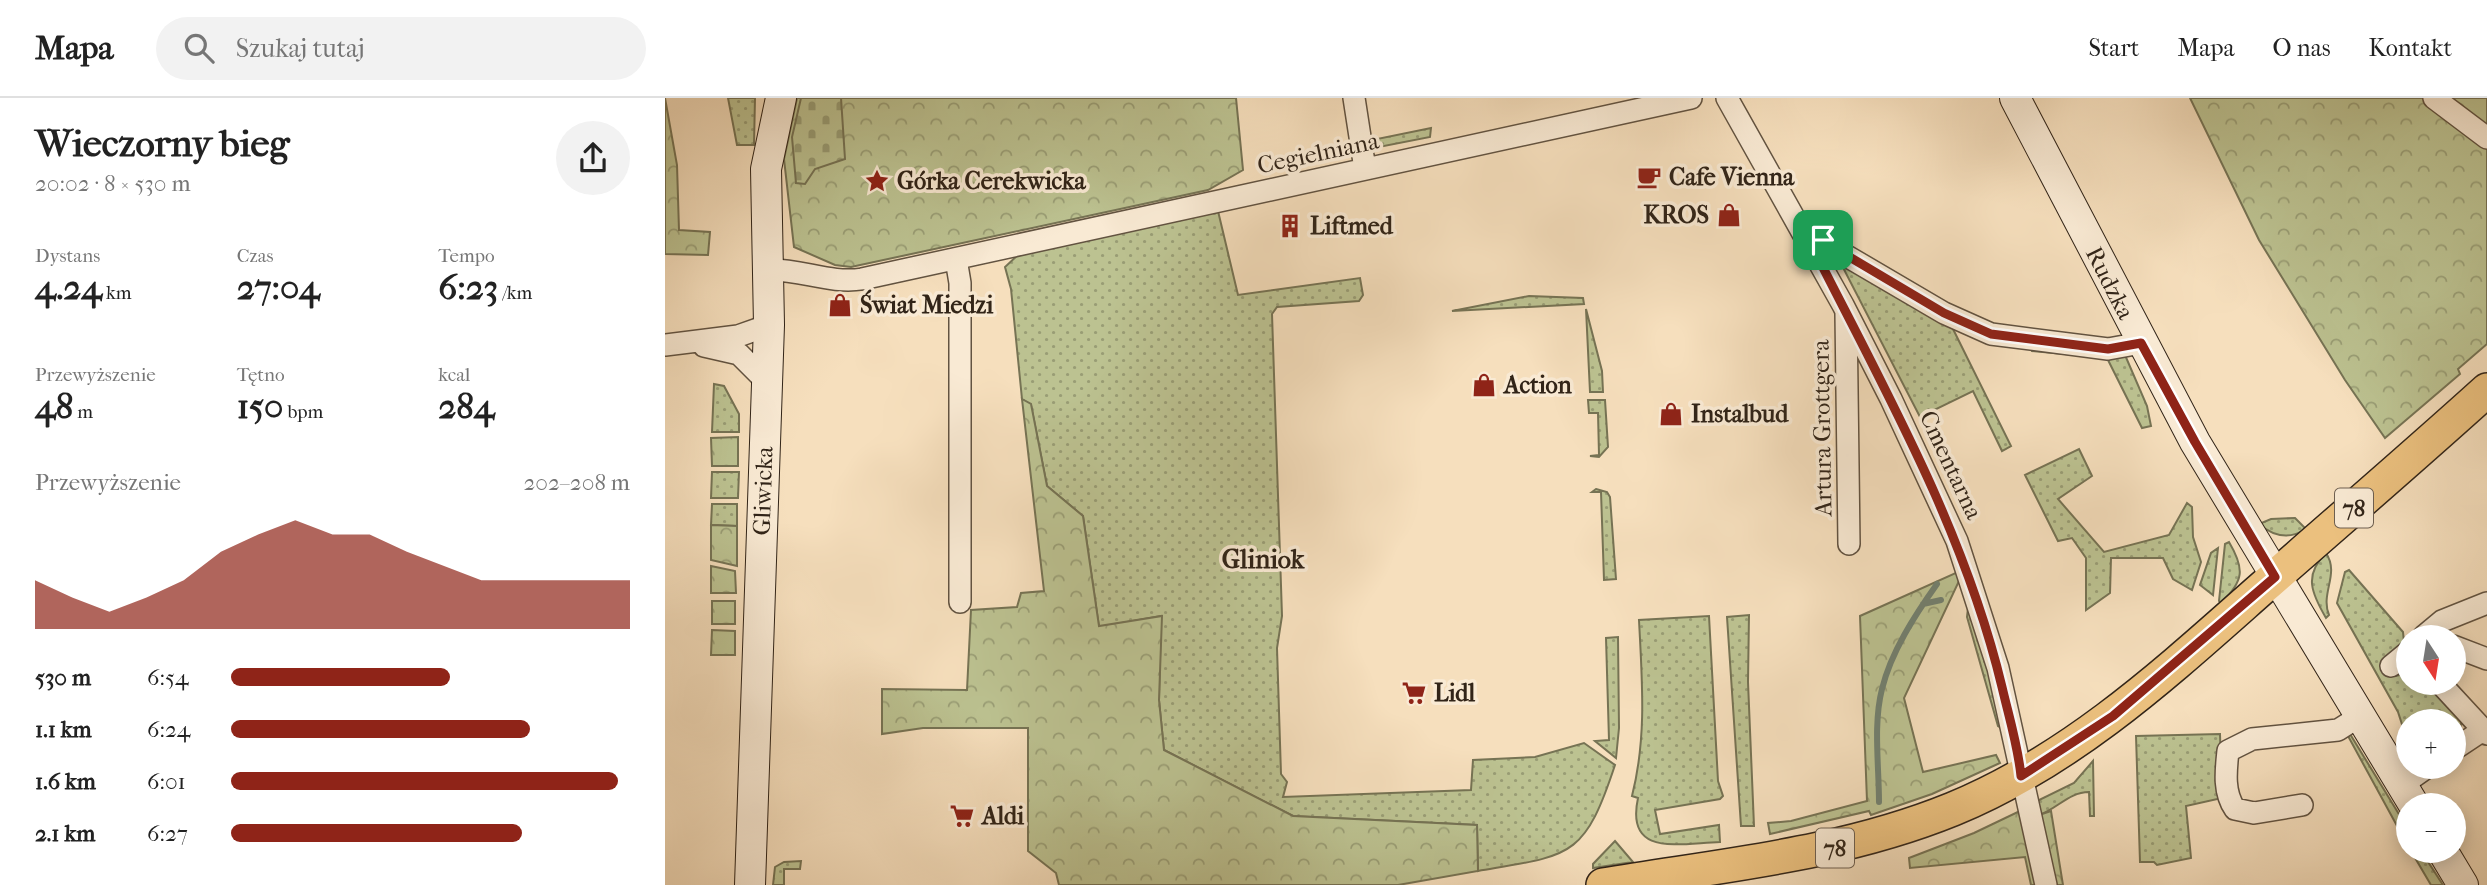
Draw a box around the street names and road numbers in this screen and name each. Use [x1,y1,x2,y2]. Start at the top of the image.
street label: Cegielniana [1255,126,1382,180]
street label: Rudzka [2080,242,2140,325]
street label: Artura Grottgera [1806,339,1838,518]
street label: Cmentarna [1914,406,1989,525]
street label: Gliwicka [747,445,779,536]
road number: 78 [2335,488,2373,528]
road number: 78 [1816,828,1854,868]

